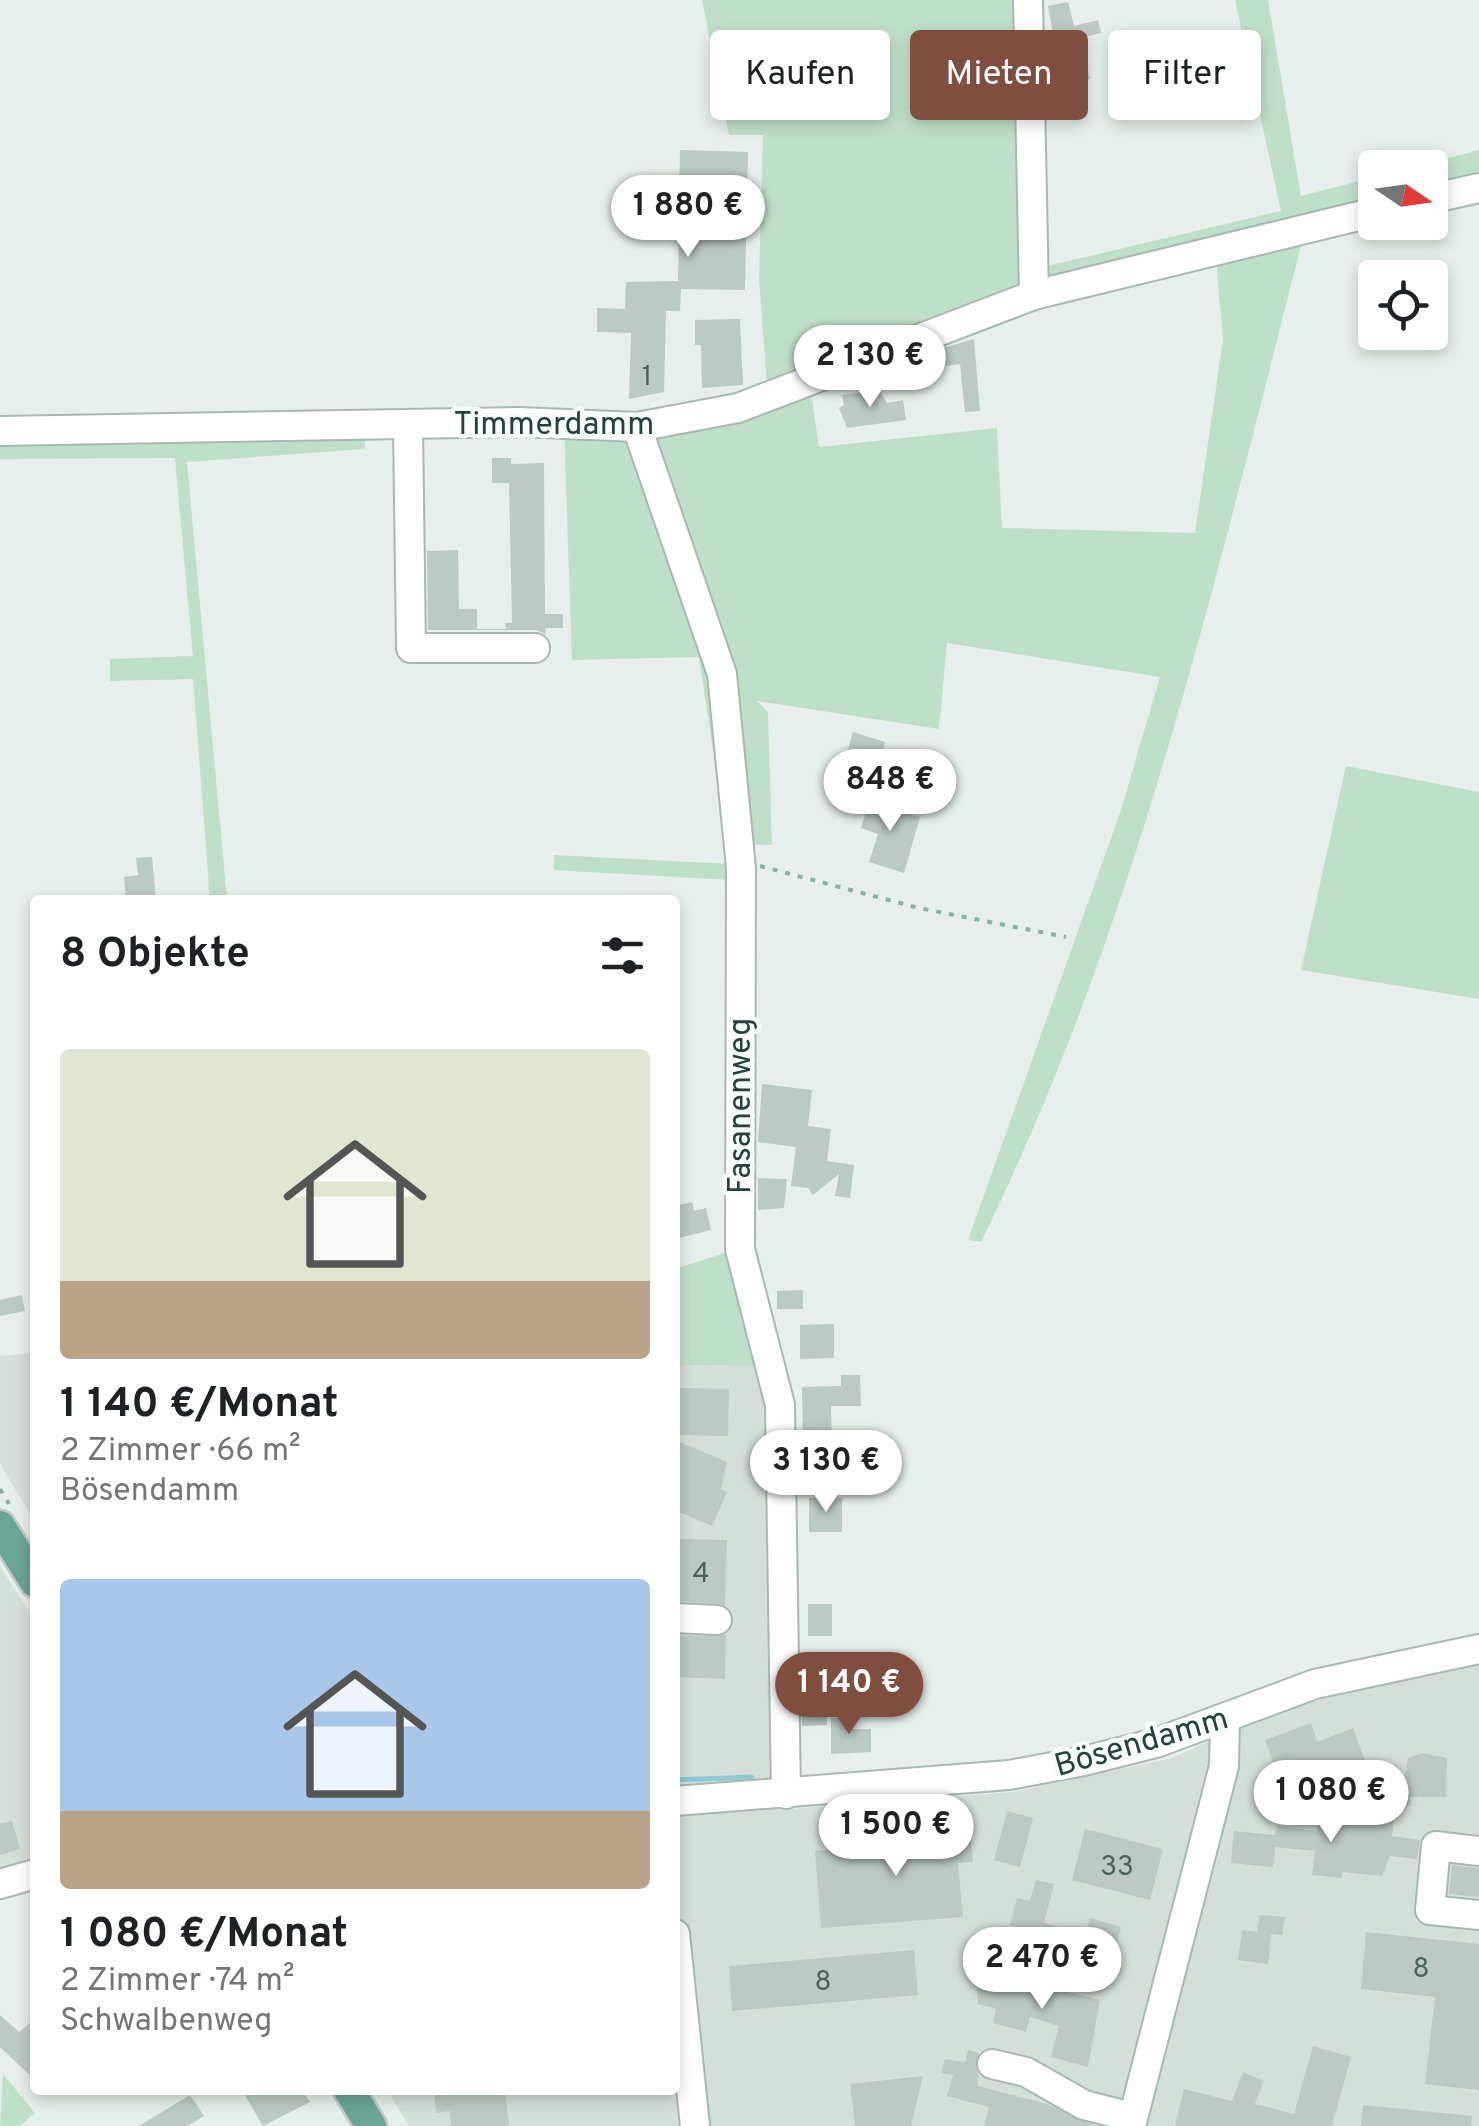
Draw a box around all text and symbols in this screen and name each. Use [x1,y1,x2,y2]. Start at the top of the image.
chip: Kaufen [710,30,890,120]
chip: Mieten [910,30,1088,120]
chip: Filter [1108,30,1261,120]
north arrow [1358,150,1448,240]
map controls [1358,150,1448,350]
pin: 1 880 € [596,175,780,260]
text: 1 880 € [633,187,743,227]
button: locate [1358,260,1448,350]
pin: 2 130 € [778,325,962,410]
text: 2 130 € [816,337,924,377]
house number: 1 [642,360,652,396]
street label: Timmerdamm [454,406,654,446]
pin: 848 € [820,749,960,834]
text: 848 € [845,761,935,801]
icon: filters [595,928,650,983]
text: 8 Objekte [60,929,250,982]
street label: Fasanenweg [722,1018,762,1194]
icon: home [265,1114,445,1294]
text: 1 140 €/Monat [60,1379,338,1432]
pin: 3 130 € [734,1430,918,1515]
text: 2 Zimmer · 66 m² [60,1432,301,1472]
text: 3 130 € [772,1442,880,1482]
text: Bösendamm [60,1472,239,1512]
house number: 4 [692,1557,710,1593]
icon: home [265,1644,445,1824]
pin: 1 140 € [757,1652,941,1737]
text: 1 140 € [797,1664,901,1704]
street label: Bösendamm [1050,1700,1233,1788]
pin: 1 080 € [1239,1760,1423,1845]
text: 1 080 € [1276,1772,1386,1812]
pin: 1 500 € [804,1794,988,1879]
text: 1 500 € [841,1806,951,1846]
house number: 33 [1100,1850,1134,1886]
text: 1 080 €/Monat [60,1909,348,1962]
pin: 2 470 € [950,1927,1134,2012]
text: 2 470 € [985,1939,1099,1979]
house number: 8 [1412,1952,1430,1988]
text: 2 Zimmer · 74 m² [60,1962,294,2002]
house number: 8 [814,1965,832,2001]
text: Schwalbenweg [60,2002,272,2042]

